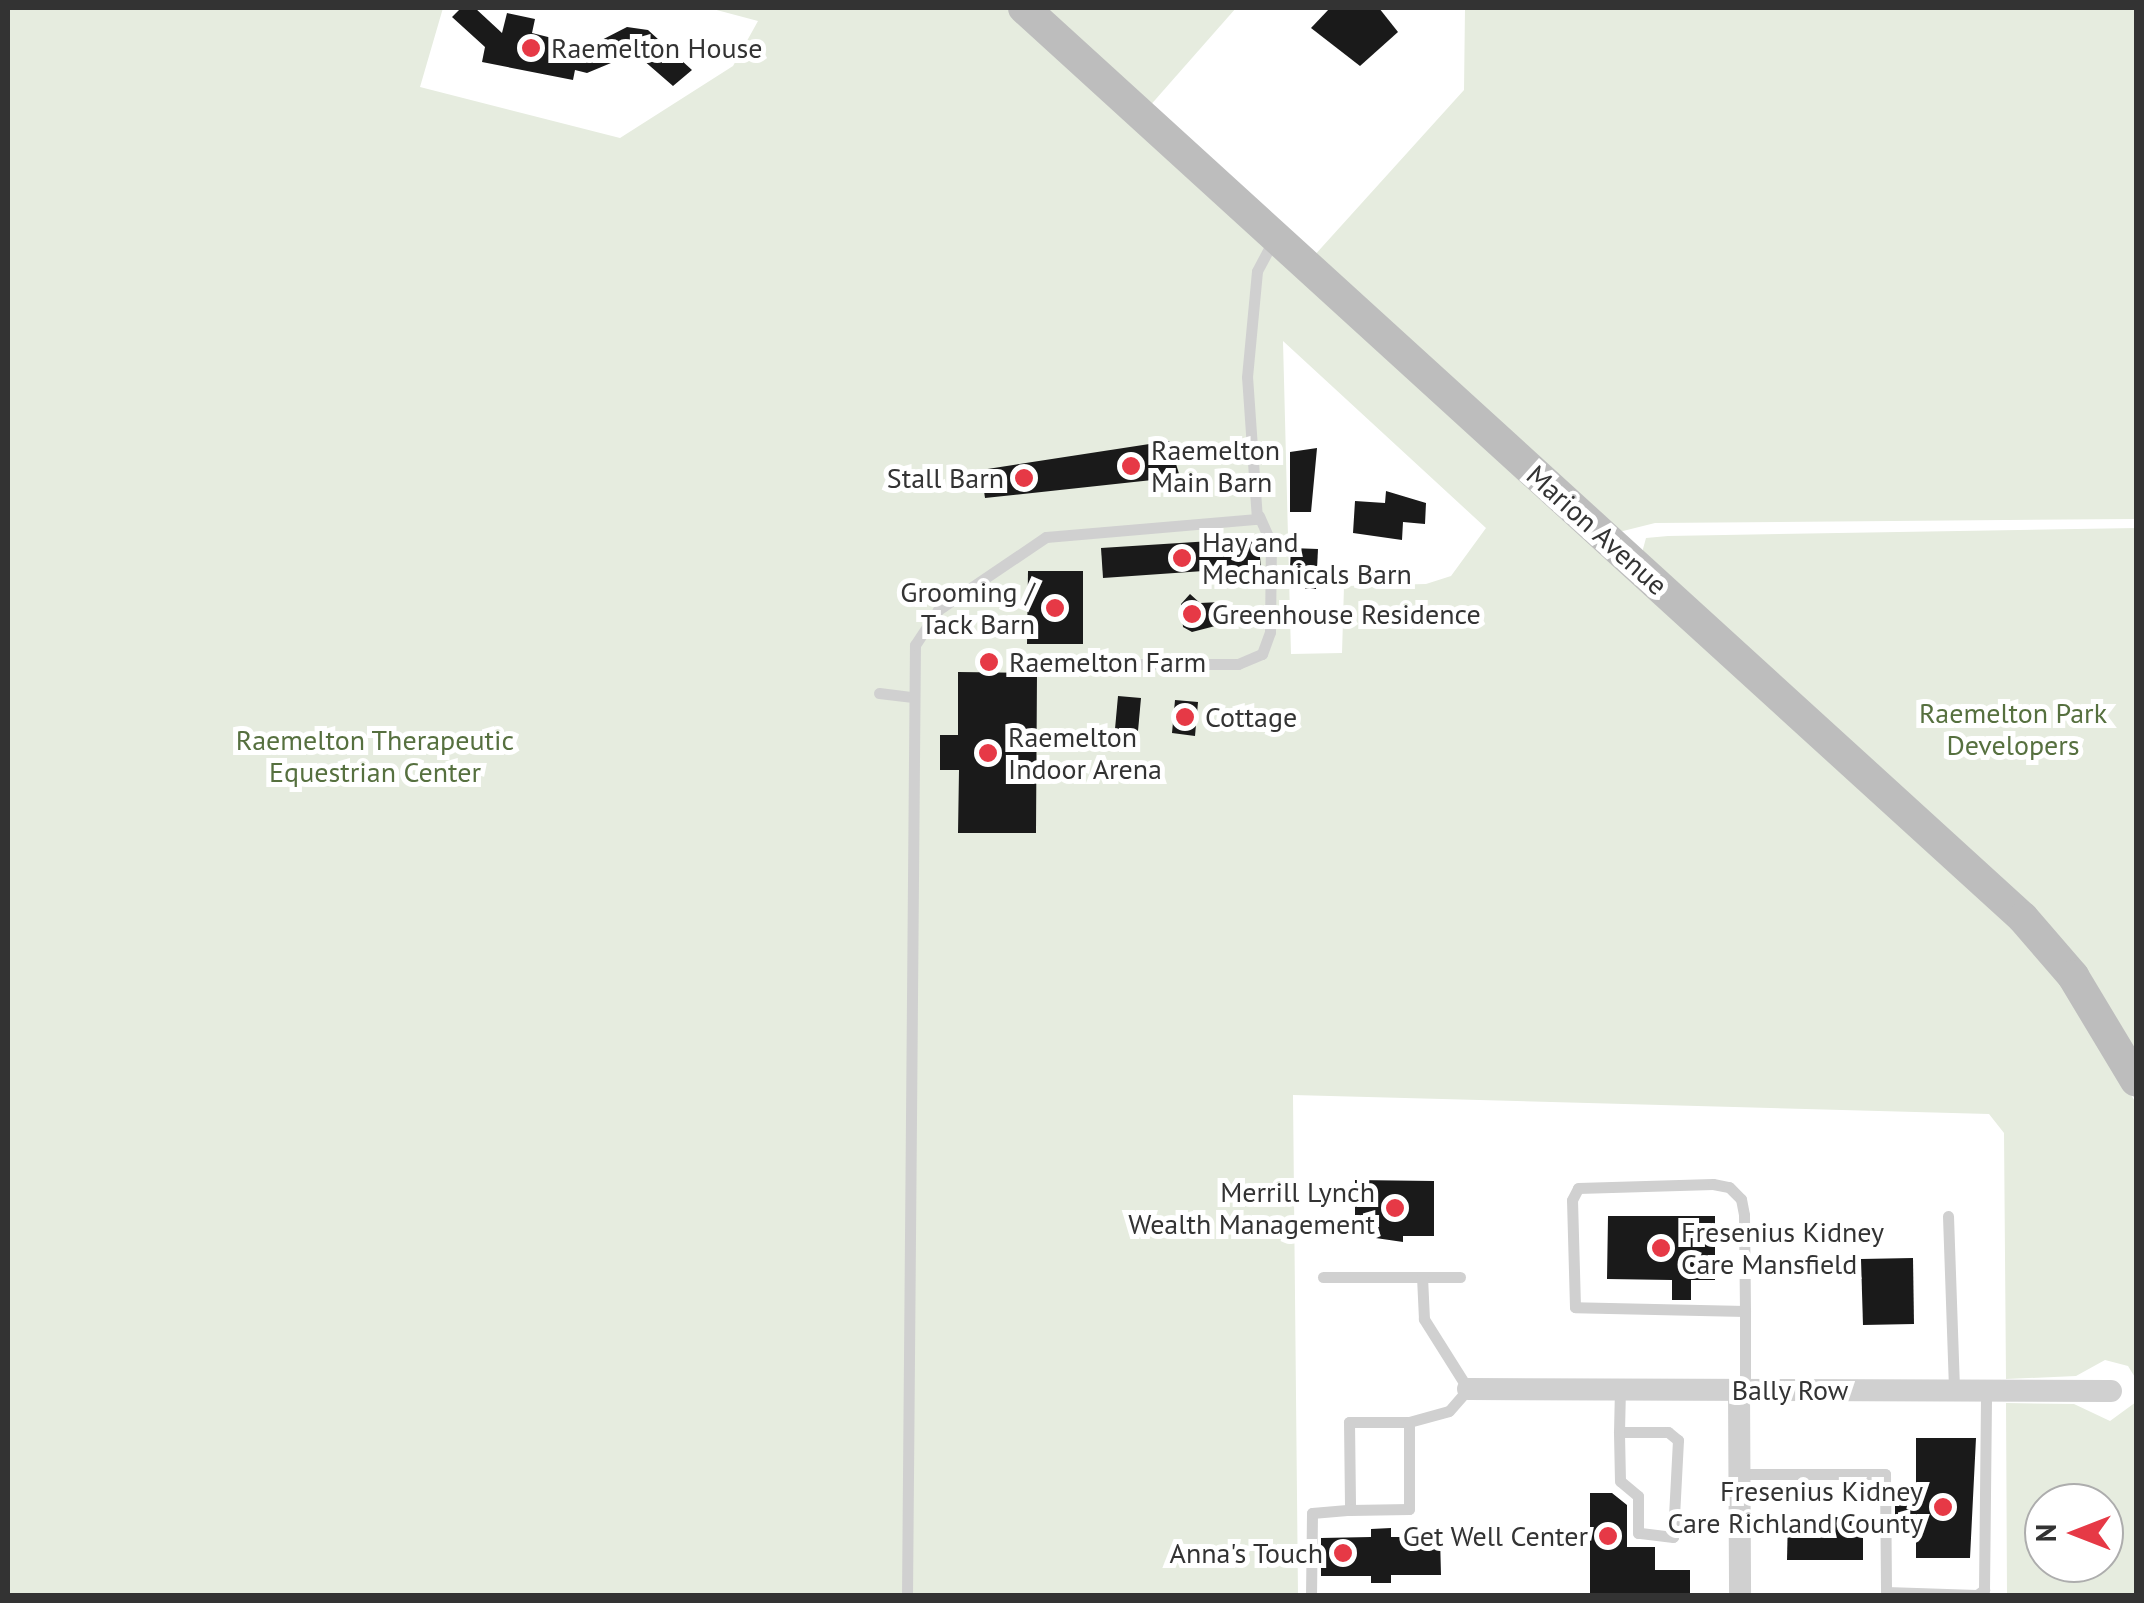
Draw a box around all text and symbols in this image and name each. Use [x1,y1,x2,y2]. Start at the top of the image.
place label: Raemelton House [551,31,763,65]
marker: Raemelton House [520,37,542,59]
place label: Raemelton Main Barn [1151,433,1280,499]
marker: Raemelton Main Barn [1120,455,1142,477]
street label: Marion Avenue [1520,458,1674,602]
place label: Stall Barn [887,461,1004,495]
marker: Stall Barn [1013,467,1035,489]
place label: Hay and Mechanicals Barn [1202,525,1412,591]
marker: Hay and Mechanicals Barn [1171,547,1193,569]
place label: Grooming / Tack Barn [900,575,1035,641]
marker: Grooming / Tack Barn [1044,597,1066,619]
place label: Greenhouse Residence [1212,597,1481,631]
marker: Greenhouse Residence [1181,603,1203,625]
place label: Raemelton Farm [1009,645,1206,679]
marker: Raemelton Farm [978,651,1000,673]
park label: Raemelton Park Developers [1919,696,2107,762]
place label: Cottage [1205,700,1297,734]
marker: Cottage [1174,706,1196,728]
place label: Raemelton Indoor Arena [1008,720,1163,786]
park label: Raemelton Therapeutic Equestrian Center [235,723,515,789]
marker: Raemelton Indoor Arena [977,742,999,764]
place label: Merrill Lynch Wealth Management [1128,1175,1375,1241]
marker: Merrill Lynch Wealth Management [1384,1197,1406,1219]
place label: Fresenius Kidney Care Mansfield [1681,1215,1884,1281]
marker: Fresenius Kidney Care Mansfield [1650,1237,1672,1259]
street label: Bally Row [1731,1373,1849,1407]
place label: Fresenius Kidney Care Richland County [1667,1474,1923,1540]
north arrow [2024,1483,2124,1583]
marker: Fresenius Kidney Care Richland County [1932,1496,1954,1518]
place label: Get Well Center [1402,1519,1588,1553]
text: N [2027,1524,2064,1542]
marker: Get Well Center [1597,1525,1619,1547]
place label: Anna's Touch [1169,1536,1323,1570]
marker: Anna's Touch [1332,1542,1354,1564]

